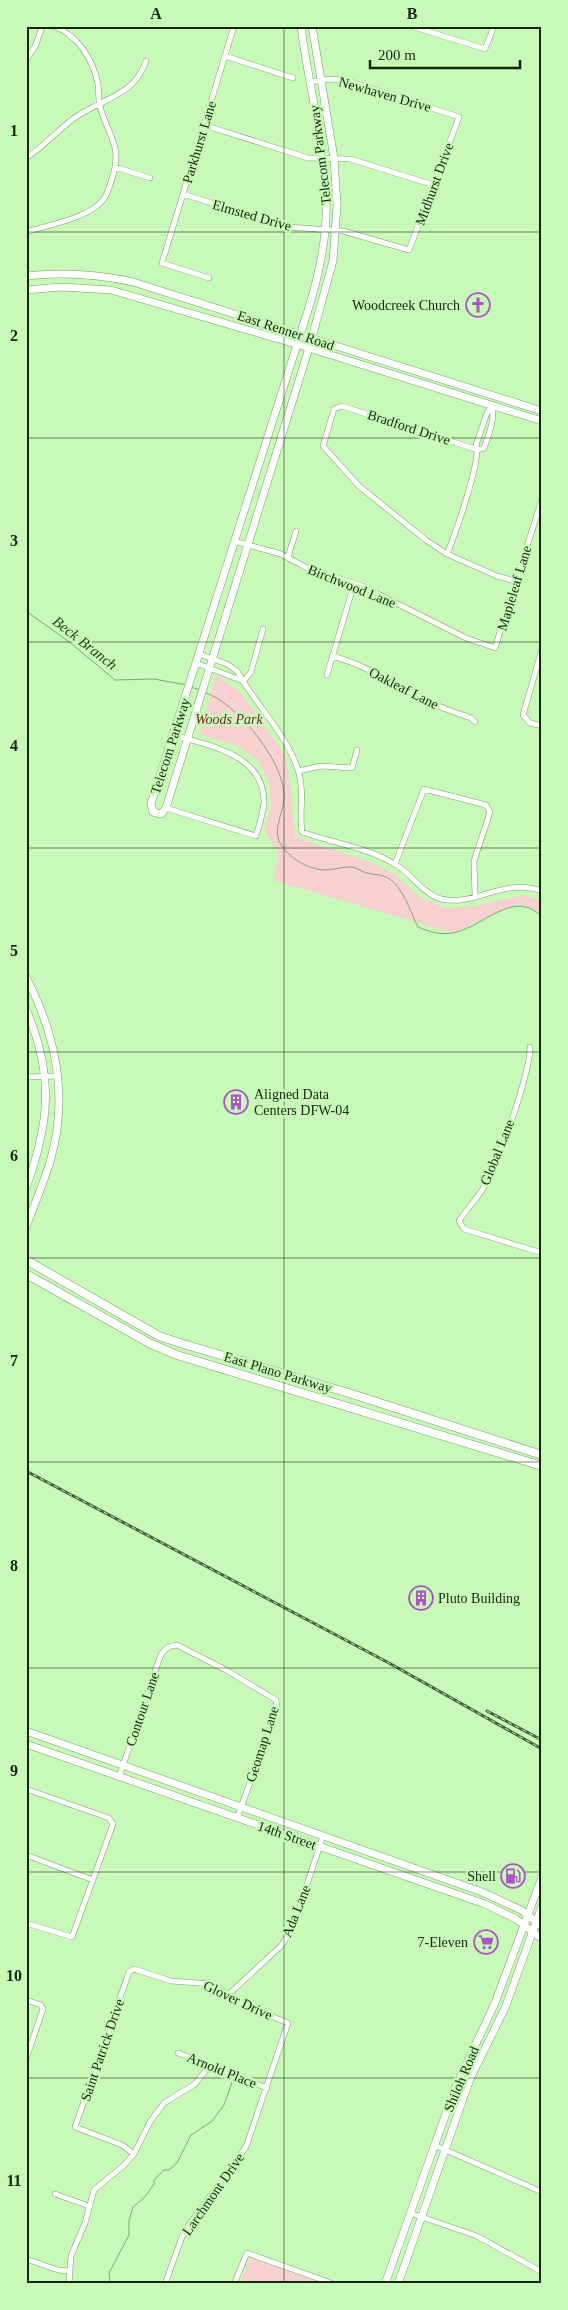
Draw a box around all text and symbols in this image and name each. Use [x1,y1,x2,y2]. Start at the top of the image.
text: A [150,5,162,22]
text: B [407,5,418,22]
scale bar [370,38,520,70]
text: 200 m [378,47,416,63]
street label: Newhaven Drive [337,74,433,115]
street label: Parkhurst Lane [180,99,219,185]
street label: Telecom Parkway [307,104,334,206]
text: 1 [10,122,18,139]
street label: Midhurst Drive [413,141,456,227]
street label: Elmsted Drive [211,197,293,234]
church icon: Woodcreek Church [465,292,491,318]
place label: Woodcreek Church [352,298,460,313]
street label: East Renner Road [235,308,336,353]
text: 2 [10,327,18,344]
street label: Bradford Drive [366,407,452,448]
text: 3 [10,532,18,549]
street label: Mapleleaf Lane [494,544,535,633]
street label: Birchwood Lane [306,562,398,611]
water label: Beck Branch [50,613,120,673]
street label: Oakleaf Lane [367,665,441,712]
street label: Telecom Parkway [148,696,193,796]
park label: Woods Park [195,712,264,727]
text: 4 [10,737,18,754]
text: 5 [10,942,18,959]
place label: Aligned Data Centers DFW-04 [254,1087,349,1118]
building icon: Aligned Data Centers DFW-04 [223,1089,249,1115]
street label: Global Lane [477,1117,517,1187]
text: 6 [10,1147,18,1164]
street label: East Plano Parkway [222,1349,334,1396]
text: 7 [10,1352,18,1369]
text: 8 [10,1557,18,1574]
building icon: Pluto Building [408,1585,434,1611]
place label: Pluto Building [438,1591,520,1606]
street label: Contour Lane [123,1670,162,1748]
street label: Geomap Lane [243,1704,282,1784]
text: 9 [10,1762,18,1779]
street label: 14th Street [256,1818,318,1853]
fuel station icon: Shell [500,1863,526,1889]
place label: Shell [467,1869,496,1884]
street label: Ada Lane [279,1883,314,1939]
supermarket icon: 7-Eleven [473,1929,499,1955]
place label: 7-Eleven [417,1935,468,1950]
text: 10 [6,1967,22,1984]
street label: Glover Drive [201,1978,275,2023]
street label: Saint Patrick Drive [78,1997,127,2103]
street label: Shiloh Road [441,2044,482,2114]
street label: Arnold Place [185,2050,259,2091]
street label: Larchmont Drive [180,2150,247,2238]
text: 11 [6,2172,22,2189]

